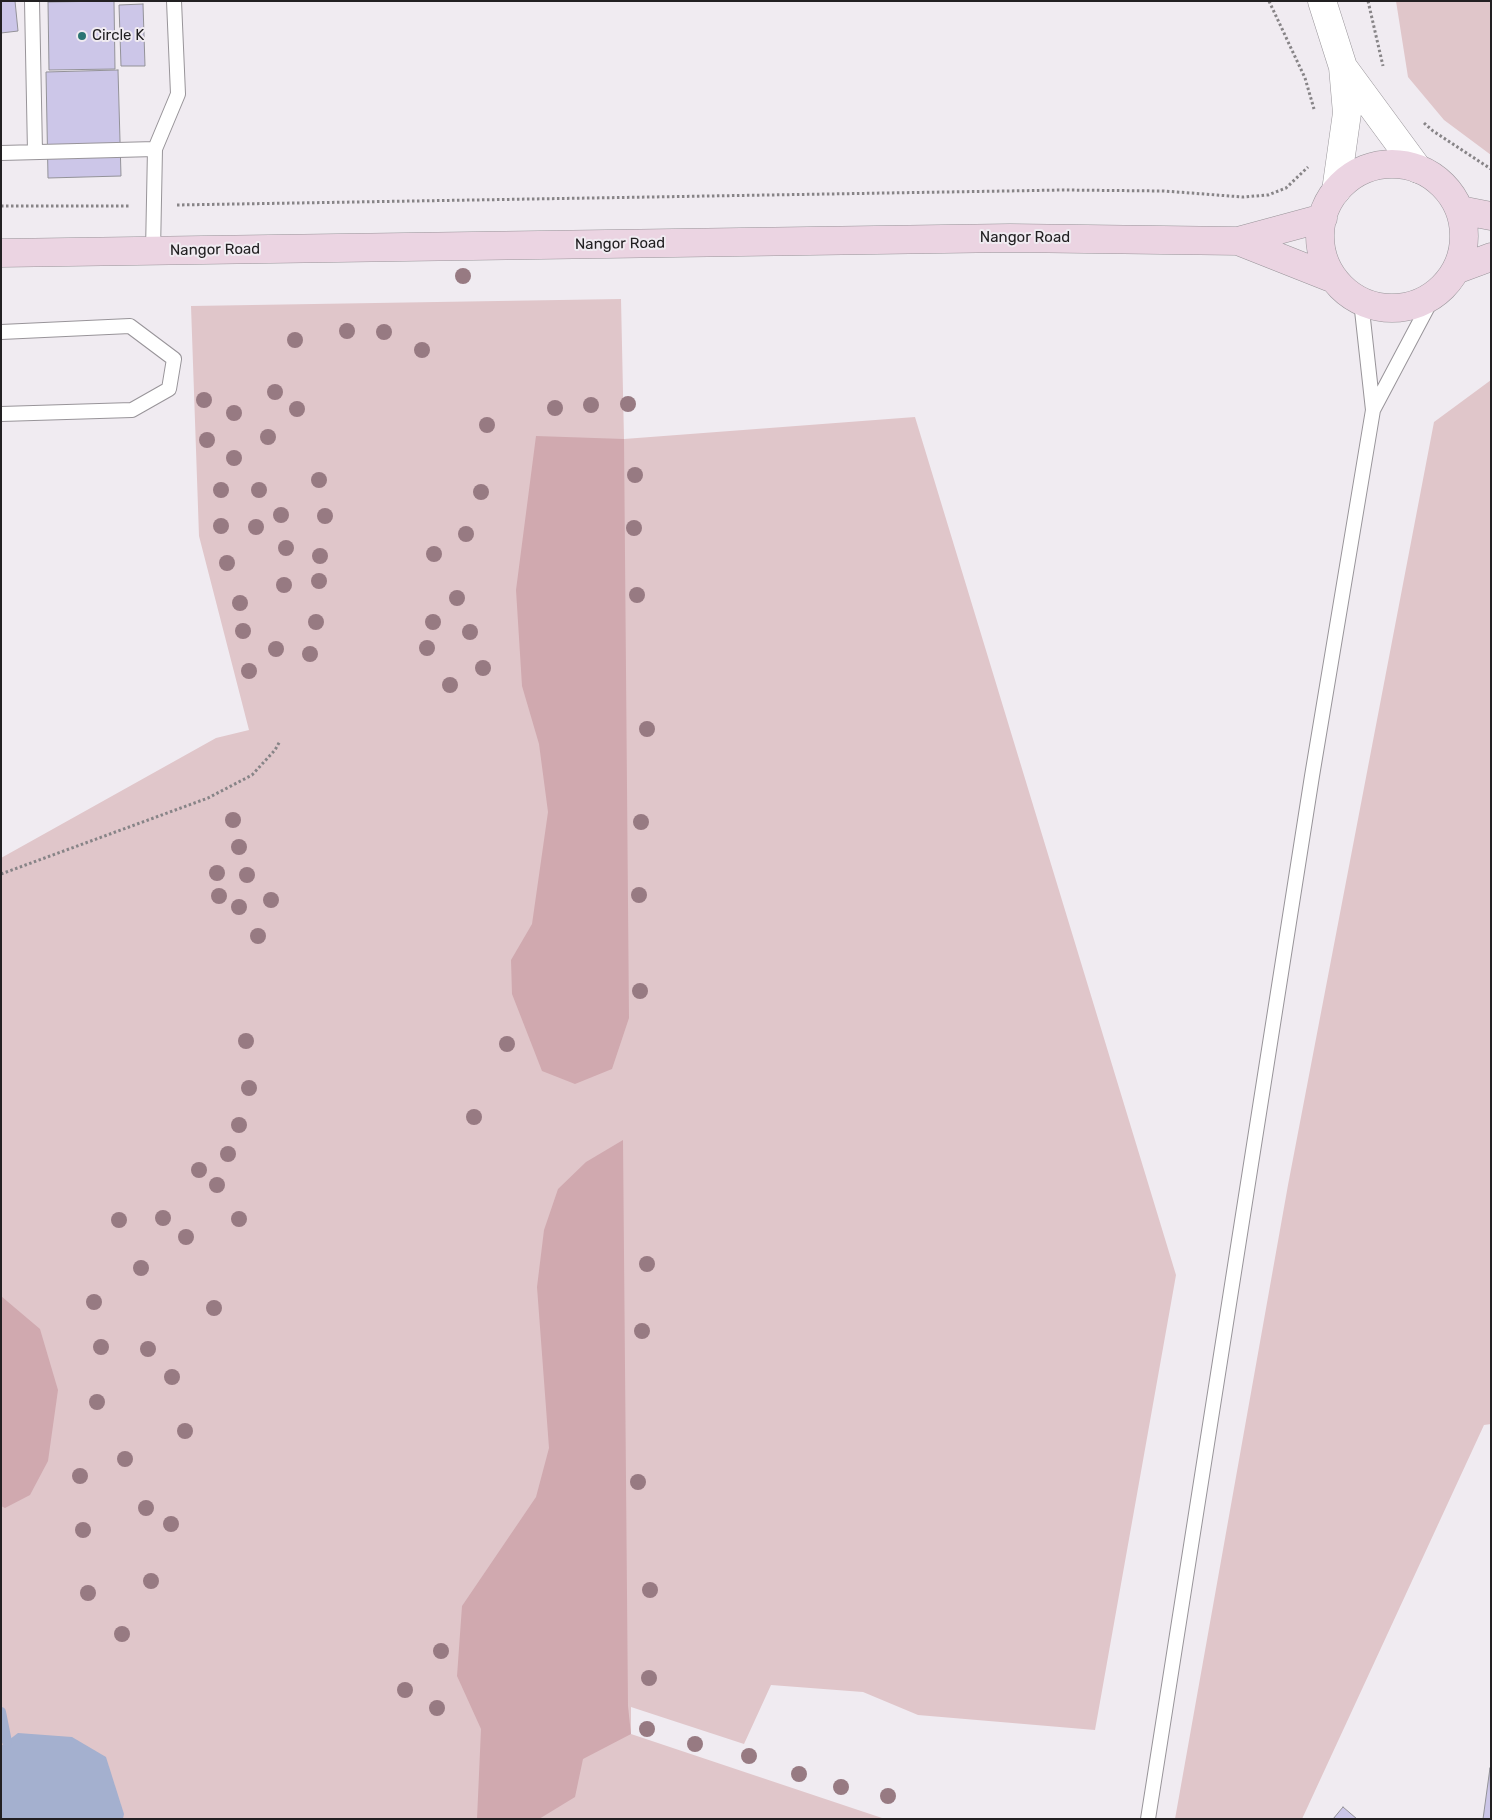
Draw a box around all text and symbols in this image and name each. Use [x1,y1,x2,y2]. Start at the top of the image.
place label: Circle K [92,27,144,45]
marker: Circle K [76,30,88,42]
street label: Nangor Road [980,229,1070,247]
street label: Nangor Road [575,234,665,254]
street label: Nangor Road [170,240,260,260]

